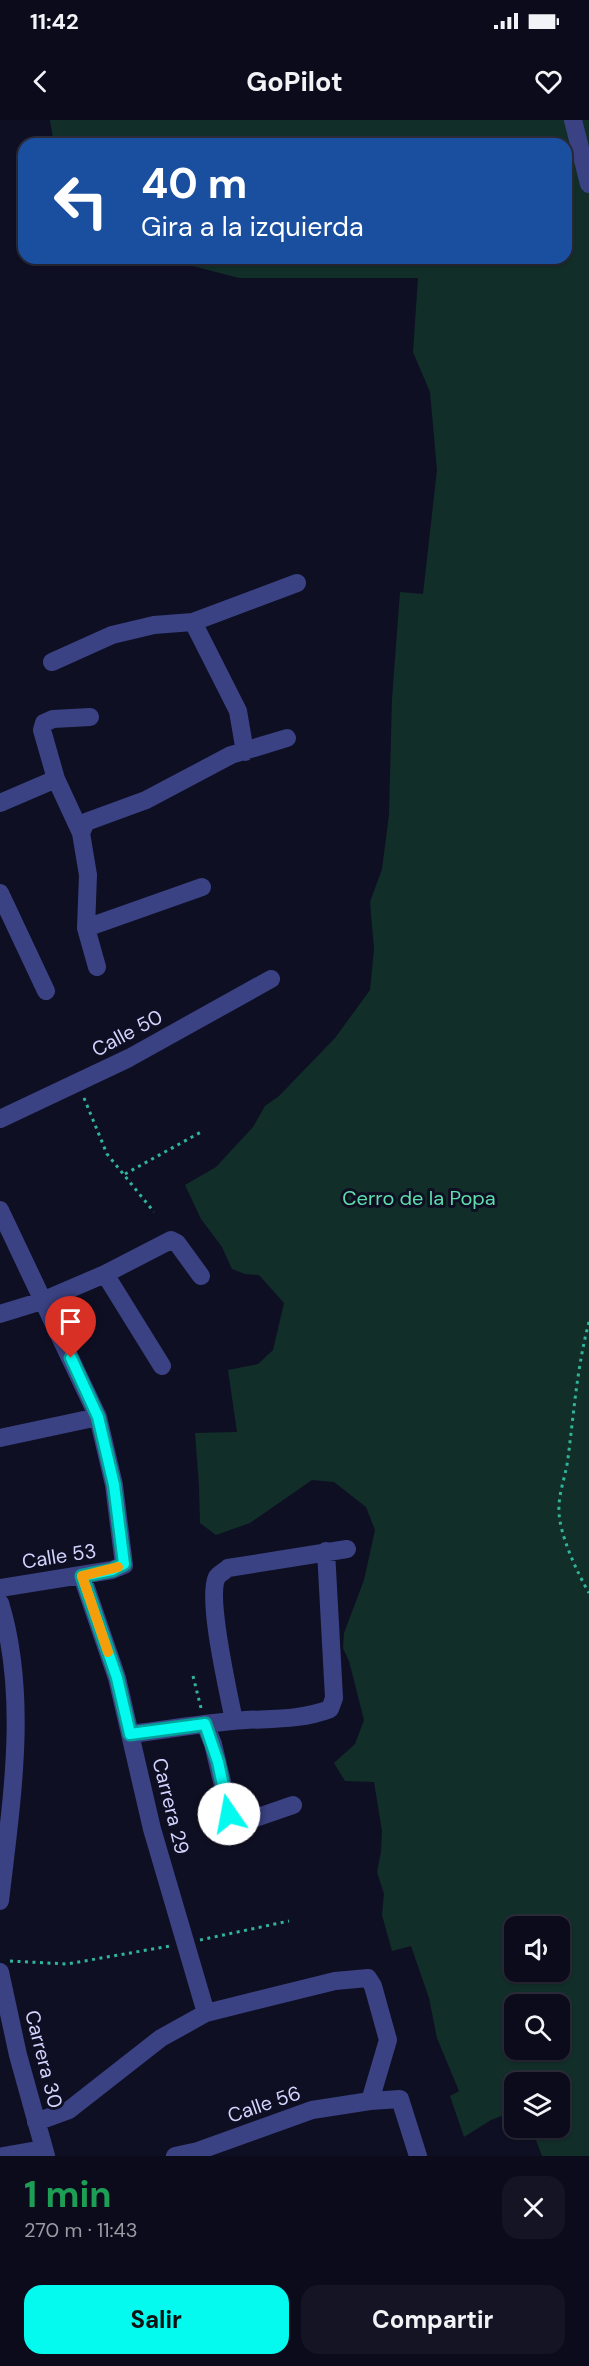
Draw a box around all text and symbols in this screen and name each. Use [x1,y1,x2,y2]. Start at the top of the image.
text: 11:42 [30,7,79,36]
text: GoPilot [246,64,343,99]
icon: back [24,65,57,98]
icon: heart [532,65,565,98]
text: 40 m [141,156,247,211]
icon: left [42,162,120,240]
text: Gira a la izquierda [141,209,364,244]
street label: Calle 50 [87,1004,167,1062]
park label: Cerro de la Popa [342,1185,496,1211]
pin [45,1296,96,1358]
icon: arrive [54,1305,87,1338]
street label: Calle 53 [20,1537,98,1575]
street label: Carrera 29 [146,1755,196,1857]
position arrow [197,1782,261,1846]
map controls [504,1916,570,2138]
button: sound [504,1916,570,1982]
button: search [504,1994,570,2060]
street label: Carrera 30 [19,2007,69,2111]
button: layers [504,2072,570,2138]
street label: Calle 56 [224,2079,304,2129]
text: 1 min [24,2171,112,2218]
button: close [502,2176,565,2239]
text: 270 m · 11:43 [24,2217,137,2243]
button: Salir [24,2285,289,2354]
button: Compartir [301,2285,565,2354]

